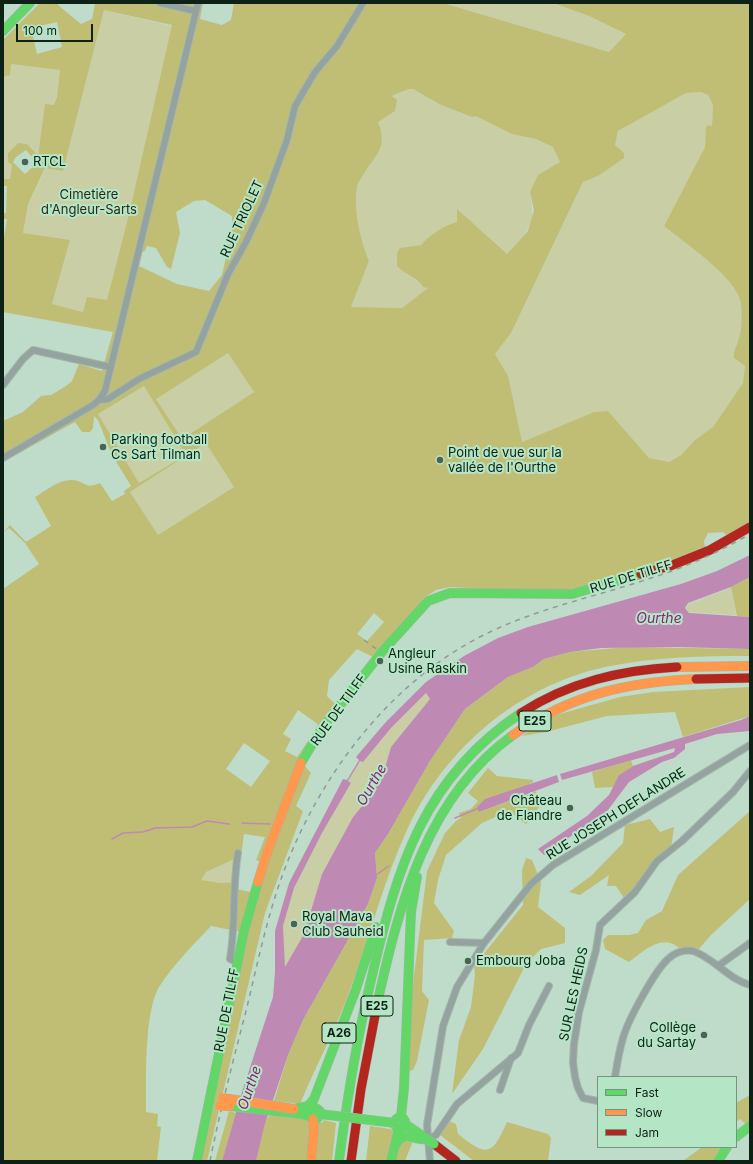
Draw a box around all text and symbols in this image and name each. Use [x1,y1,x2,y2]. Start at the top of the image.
scale bar [18,16,95,42]
text: 100 m [23,23,57,38]
place label: RTCL [33,154,66,170]
marker: RTCL [20,157,30,167]
street label: RUE TRIOLET [217,178,267,260]
park label: Cimetière d'Angleur-Sarts [41,187,137,218]
place label: Parking football Cs Sart Tilman [111,432,207,463]
marker: Parking football Cs Sart Tilman [98,442,108,452]
place label: Point de vue sur la vallée de l'Ourthe [448,445,562,476]
marker: Point de vue sur la vallée de l'Ourthe [435,455,445,465]
street label: RUE DE TILFF [588,557,674,597]
water label: Ourthe [636,611,682,627]
place label: Angleur Usine Raskin [388,646,467,677]
marker: Angleur Usine Raskin [375,656,385,666]
street label: RUE DE TILFF [308,671,370,749]
road number: E25 [519,711,551,731]
water label: Ourthe [353,761,391,809]
street label: RUE JOSEPH DEFLANDRE [544,765,688,863]
place label: Château de Flandre [497,793,562,824]
marker: Château de Flandre [565,803,575,813]
place label: Royal Mava Club Sauheid [302,909,384,940]
marker: Royal Mava Club Sauheid [289,919,299,929]
street label: SUR LES HEIDS [556,945,592,1043]
place label: Embourg Joba [476,953,566,969]
marker: Embourg Joba [463,956,473,966]
street label: RUE DE TILFF [211,967,243,1053]
road number: E25 [361,996,393,1016]
place label: Collège du Sartay [637,1020,696,1051]
road number: A26 [322,1023,356,1043]
marker: Collège du Sartay [699,1030,709,1040]
water label: Ourthe [235,1064,265,1112]
legend [597,1076,737,1148]
text: Fast [635,1085,659,1100]
text: Slow [635,1105,662,1120]
text: Jam [635,1125,659,1140]

